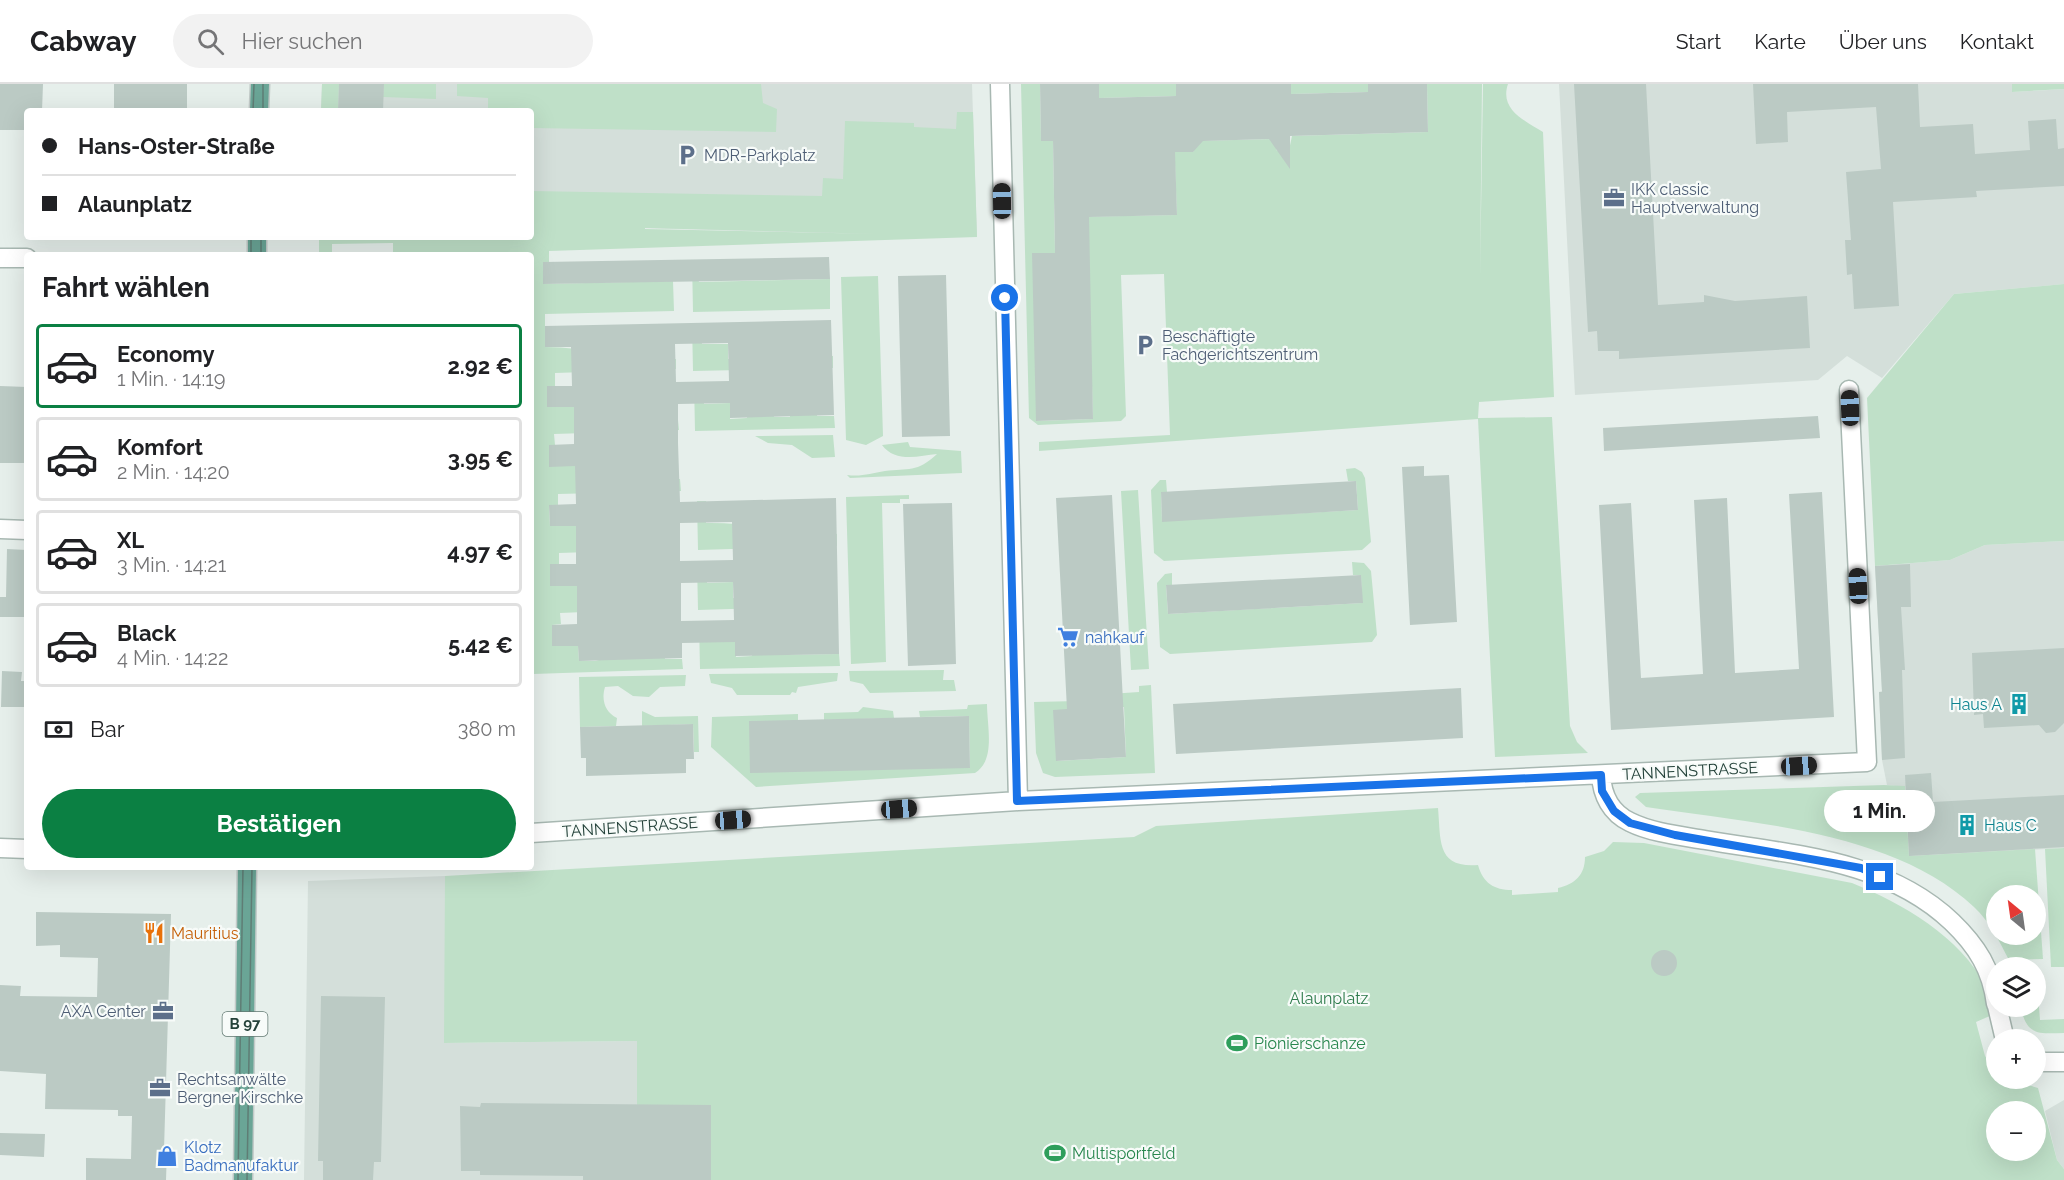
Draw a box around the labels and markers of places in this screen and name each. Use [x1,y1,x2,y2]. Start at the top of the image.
parking icon: MDR-Parkplatz [675,143,699,167]
place label: MDR-Parkplatz [704,146,816,165]
place label: IKK classic Hauptverwaltung [1631,180,1759,217]
office icon: IKK classic Hauptverwaltung [1602,186,1626,210]
place label: Beschäftigte Fachgerichtszentrum [1162,327,1318,364]
parking icon: Beschäftigte Fachgerichtszentrum [1133,333,1157,357]
supermarket icon: nahkauf [1056,625,1080,649]
place label: nahkauf [1085,628,1145,647]
building icon: Haus A [2007,692,2031,716]
place label: Haus A [1950,695,2002,714]
building icon: Haus C [1955,813,1979,837]
place label: Haus C [1984,816,2037,835]
restaurant icon: Mauritius [142,921,166,945]
place label: Mauritius [171,924,239,943]
office icon: AXA Center [151,999,175,1023]
place label: AXA Center [61,1002,146,1021]
sports icon: Pionierschanze [1225,1031,1249,1055]
place label: Pionierschanze [1254,1034,1366,1053]
place label: Rechtsanwälte Bergner Kirschke [177,1070,303,1107]
office icon: Rechtsanwälte Bergner Kirschke [148,1076,172,1100]
place label: Klotz Badmanufaktur [184,1138,299,1175]
sports icon: Multisportfeld [1043,1141,1067,1165]
shop icon: Klotz Badmanufaktur [155,1144,179,1168]
place label: Multisportfeld [1072,1144,1176,1163]

